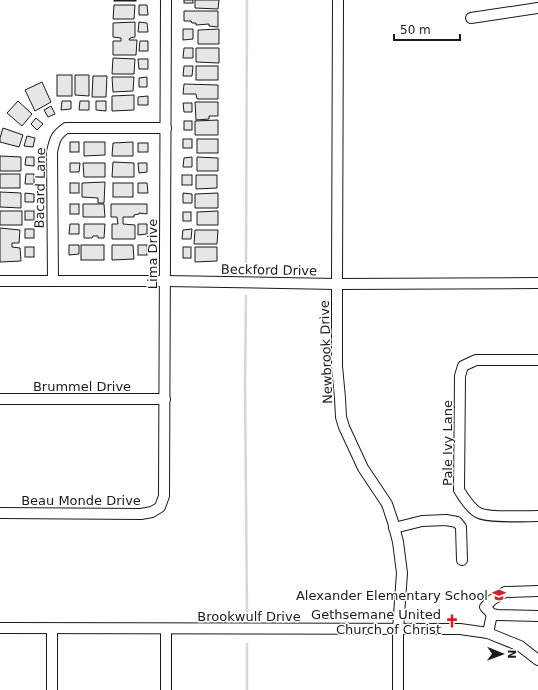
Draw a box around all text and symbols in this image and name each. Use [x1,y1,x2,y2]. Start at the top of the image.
scale bar [394,16,460,42]
text: 50 m [400,23,431,37]
street label: Bacard Lane [32,147,48,229]
street label: Lima Drive [145,219,160,289]
street label: Beckford Drive [221,262,317,278]
street label: Newbrook Drive [317,300,335,404]
street label: Brummel Drive [33,379,131,394]
street label: Pale Ivy Lane [440,400,455,486]
street label: Beau Monde Drive [21,493,141,508]
school or university icon: Alexander Elementary School [491,587,507,603]
place label: Alexander Elementary School [296,588,488,603]
place label: Gethsemane United Church of Christ [311,607,441,637]
street label: Brookwulf Drive [197,609,301,624]
church icon: Gethsemane United Church of Christ [444,613,460,629]
north arrow [482,634,522,674]
text: N [505,649,518,659]

